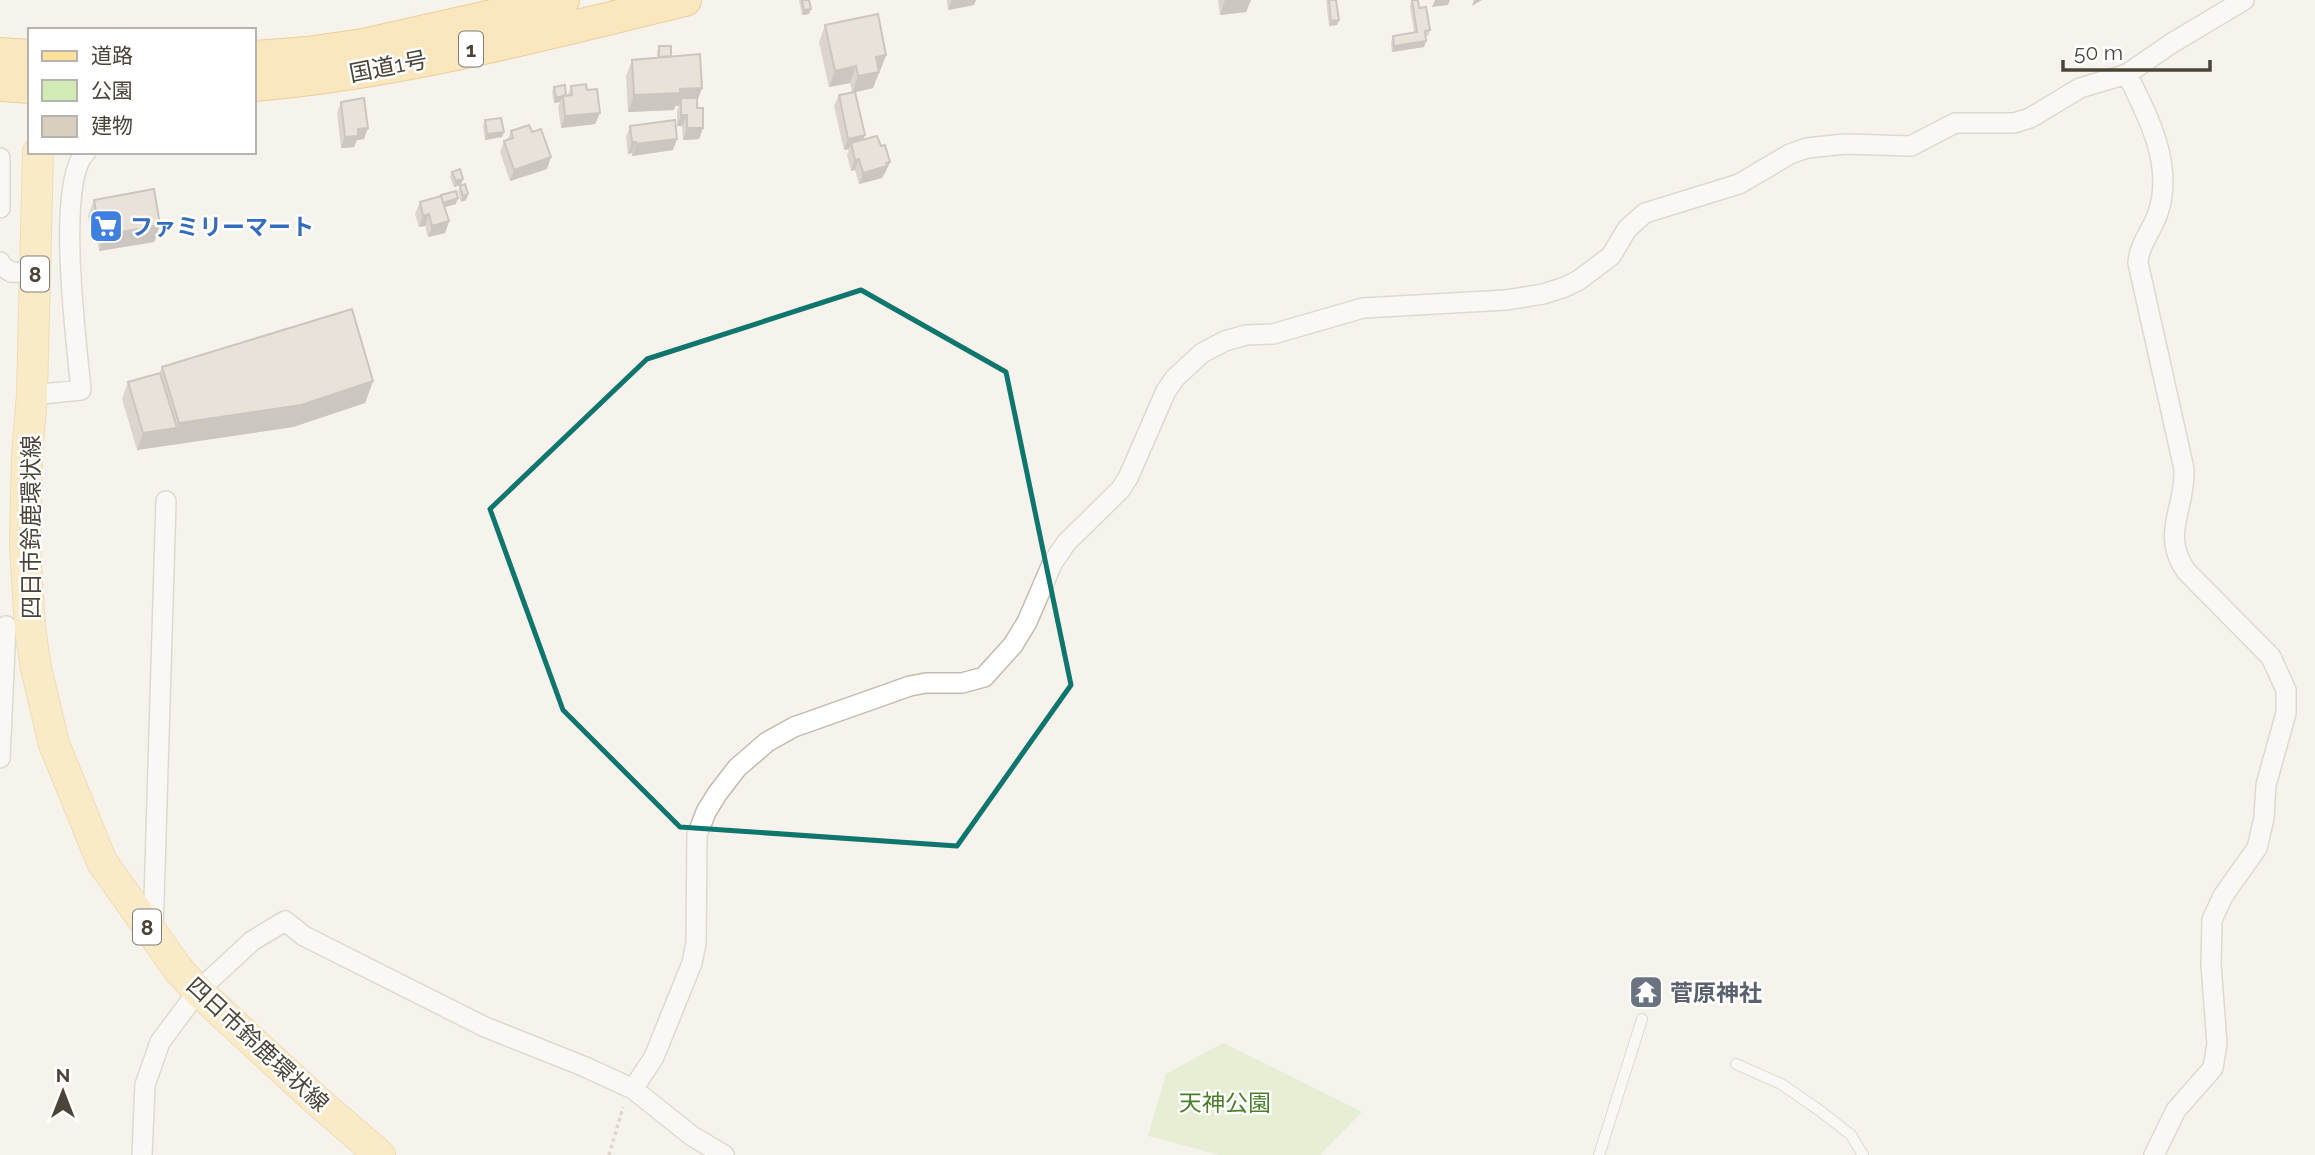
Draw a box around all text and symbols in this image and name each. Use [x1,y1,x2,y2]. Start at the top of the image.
legend [28,28,256,154]
scale bar [2063,28,2210,72]
road number: 1 [459,32,483,66]
text: 50 m [2074,40,2123,65]
text: 道路 [91,43,133,68]
street label: 国道1号 [347,45,429,87]
text: 公園 [91,78,133,103]
text: 建物 [91,113,133,138]
supermarket icon: ファミリーマート [87,207,125,245]
place label: ファミリーマート [130,213,314,240]
road number: 8 [21,256,49,292]
street label: 四日市鈴鹿環状線 [17,435,44,619]
road number: 8 [133,909,161,944]
street label: 四日市鈴鹿環状線 [182,971,334,1117]
temple icon: 菅原神社 [1627,973,1665,1011]
place label: 菅原神社 [1670,979,1762,1006]
north arrow [28,1057,98,1127]
text: N [56,1064,70,1086]
park label: 天神公園 [1179,1089,1271,1116]

